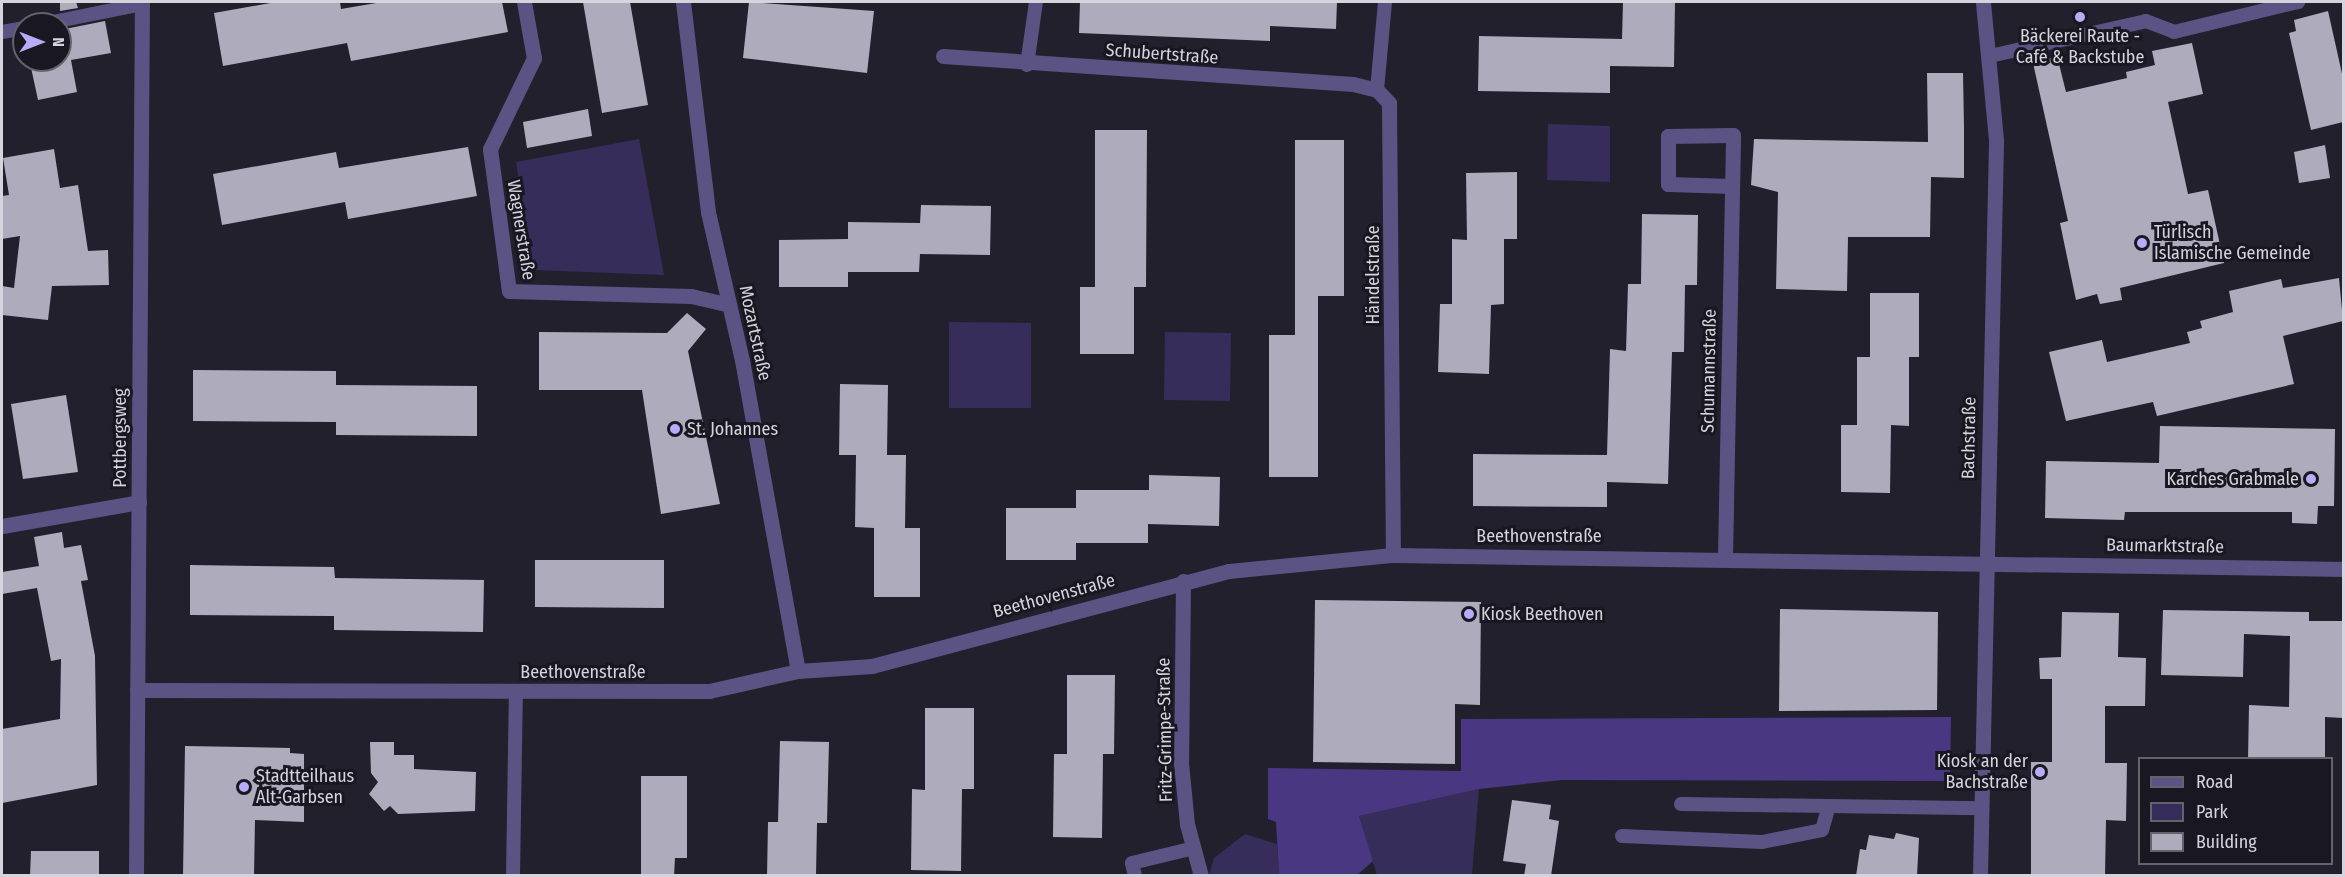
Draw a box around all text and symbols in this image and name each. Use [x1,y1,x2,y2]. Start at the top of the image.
marker: Bäckerei Raute - Café & Backstube [2073,10,2087,24]
north arrow [12,12,72,72]
place label: Bäckerei Raute - Café & Backstube [2016,26,2144,68]
text: N [49,37,68,47]
street label: Schubertstraße [1105,39,1219,69]
street label: Wagnerstraße [502,178,540,282]
place label: Türlisch Islamische Gemeinde [2154,222,2311,264]
street label: Händelstraße [1362,225,1384,325]
marker: Türlisch Islamische Gemeinde [2135,236,2149,250]
street label: Mozartstraße [734,283,776,383]
street label: Schumannstraße [1697,309,1721,433]
street label: Pottbergsweg [109,388,131,488]
street label: Bachstraße [1957,397,1981,479]
place label: St. Johannes [687,418,778,440]
marker: St. Johannes [668,422,682,436]
place label: Karches Grabmale [2167,468,2299,490]
marker: Karches Grabmale [2304,472,2318,486]
street label: Beethovenstraße [1476,525,1602,547]
street label: Baumarktstraße [2106,534,2224,558]
street label: Beethovenstraße [991,569,1117,623]
place label: Kiosk Beethoven [1481,603,1604,625]
marker: Kiosk Beethoven [1462,607,1476,621]
street label: Fritz-Grimpe-Straße [1153,658,1177,802]
street label: Beethovenstraße [520,661,646,683]
place label: Kiosk an der Bachstraße [1937,751,2028,794]
legend [2138,757,2333,865]
marker: Kiosk an der Bachstraße [2033,765,2047,779]
place label: Stadtteilhaus Alt-Garbsen [256,766,354,808]
text: Road [2196,771,2233,793]
marker: Stadtteilhaus Alt-Garbsen [237,780,251,794]
text: Park [2196,801,2228,823]
text: Building [2196,831,2257,853]

